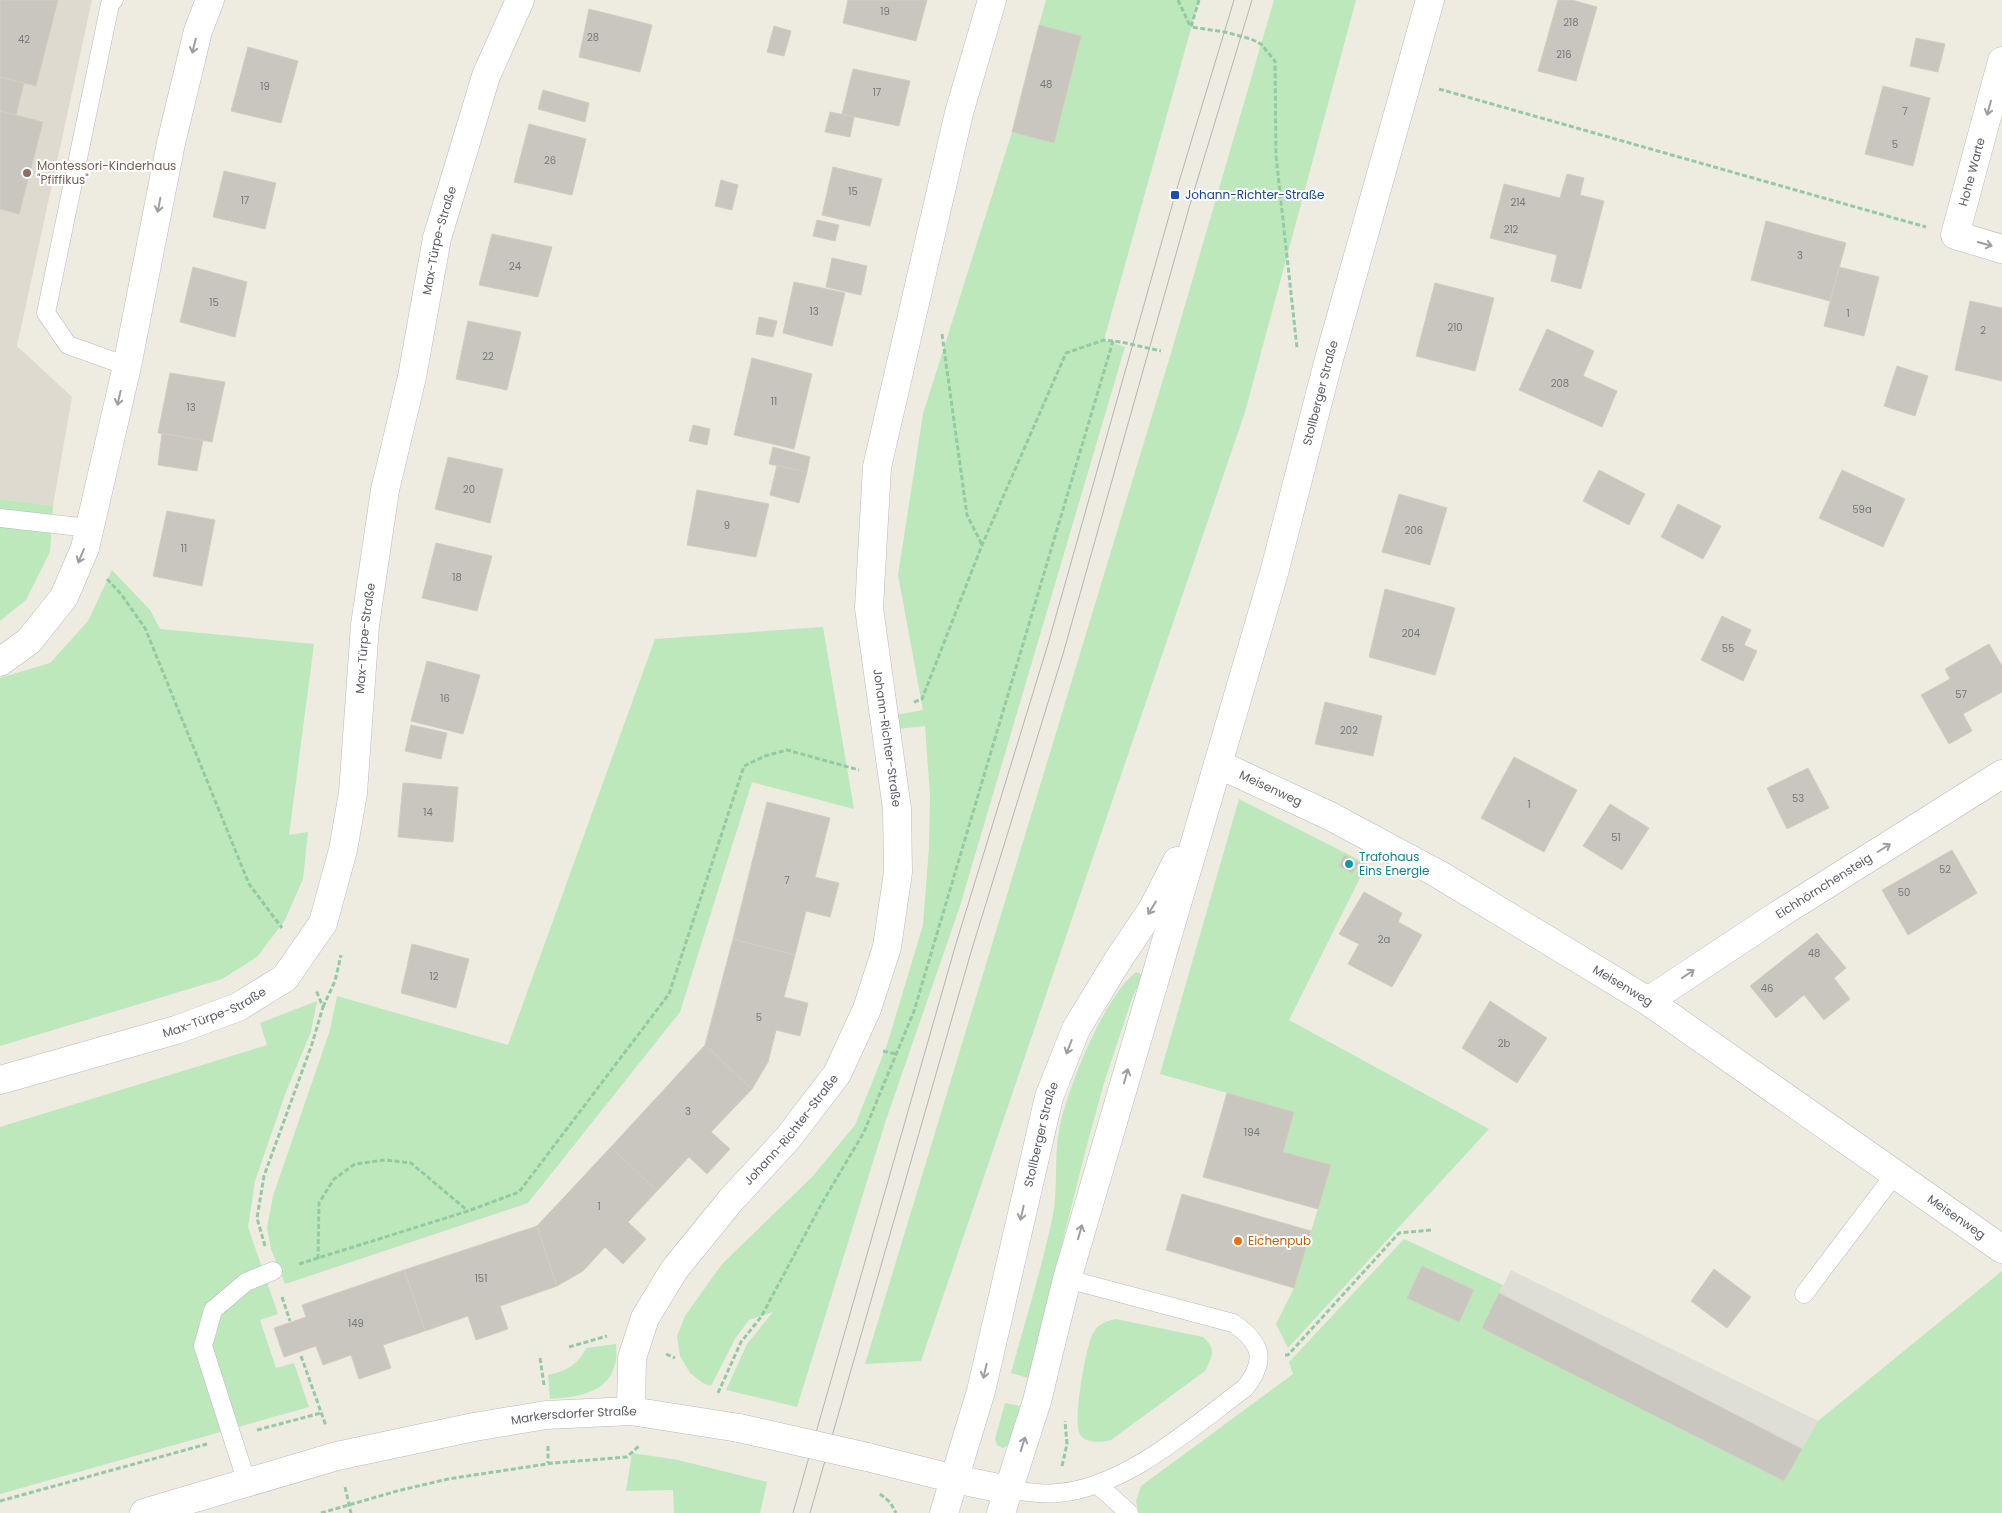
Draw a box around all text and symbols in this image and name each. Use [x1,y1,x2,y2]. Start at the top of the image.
house number: 19 [880,4,890,19]
house number: 218 [1563,15,1579,30]
house number: 28 [587,30,599,45]
house number: 42 [18,32,30,47]
one-way arrow [189,38,199,54]
house number: 216 [1556,47,1572,62]
house number: 48 [1040,77,1052,92]
house number: 19 [260,79,270,94]
house number: 17 [873,85,882,100]
one-way arrow [1984,100,1994,116]
house number: 7 [1902,104,1908,119]
street label: Hohe Warte [1954,136,1989,208]
house number: 5 [1892,137,1898,152]
house number: 26 [544,153,556,168]
place label: Montessori-Kinderhaus "Pfiffikus" [37,157,176,188]
marker: Montessori-Kinderhaus "Pfiffikus" [21,167,33,179]
street label: Max-Türpe-Straße [418,184,460,296]
house number: 15 [848,184,858,199]
place label: Johann-Richter-Straße [1185,186,1325,203]
marker: Johann-Richter-Straße [1169,189,1181,201]
house number: 17 [241,193,250,208]
house number: 214 [1510,195,1526,210]
one-way arrow [154,196,163,212]
house number: 212 [1504,222,1519,237]
one-way arrow [1977,240,1993,249]
house number: 3 [1797,248,1803,263]
house number: 24 [509,259,521,274]
house number: 15 [209,295,219,310]
house number: 13 [809,304,819,319]
house number: 1 [1846,306,1850,321]
house number: 210 [1447,320,1463,335]
house number: 2 [1980,323,1986,338]
street label: Stollberger Straße [1298,338,1342,447]
house number: 22 [482,349,494,364]
house number: 208 [1551,376,1569,391]
one-way arrow [114,390,124,406]
house number: 11 [771,394,777,409]
house number: 13 [186,400,196,415]
house number: 20 [463,482,475,497]
house number: 59a [1852,502,1872,517]
house number: 9 [724,518,730,533]
house number: 206 [1405,523,1423,538]
house number: 11 [181,541,187,556]
one-way arrow [76,548,86,563]
house number: 18 [452,570,462,585]
street label: Max-Türpe-Straße [351,582,379,694]
house number: 204 [1402,626,1420,641]
house number: 55 [1722,641,1734,656]
street label: Johann-Richter-Straße [869,668,906,808]
house number: 57 [1955,687,1967,702]
house number: 16 [440,691,450,706]
house number: 202 [1340,723,1358,738]
street label: Meisenweg [1237,766,1305,810]
house number: 53 [1792,791,1804,806]
house number: 1 [1527,797,1531,812]
house number: 14 [423,805,433,820]
house number: 51 [1611,830,1621,845]
one-way arrow [1877,843,1891,854]
place label: Trafohaus Eins Energie [1359,848,1430,879]
street label: Eichhörnchensteig [1772,849,1875,922]
marker: Trafohaus Eins Energie [1343,858,1355,870]
house number: 52 [1939,862,1951,877]
house number: 7 [784,873,790,888]
house number: 50 [1898,885,1910,900]
one-way arrow [1147,900,1157,914]
house number: 2a [1378,932,1390,947]
house number: 48 [1808,946,1820,961]
street label: Meisenweg [1590,961,1657,1010]
house number: 12 [430,969,439,984]
one-way arrow [1681,969,1695,979]
house number: 46 [1761,981,1773,996]
street label: Max-Türpe-Straße [160,983,269,1041]
house number: 5 [756,1010,762,1025]
house number: 2b [1498,1036,1510,1051]
one-way arrow [1064,1038,1073,1054]
one-way arrow [1122,1068,1132,1084]
street label: Johann-Richter-Straße [740,1070,842,1189]
street label: Stollberger Straße [1019,1079,1062,1189]
house number: 3 [685,1104,691,1119]
house number: 194 [1244,1125,1260,1140]
street label: Meisenweg [1924,1190,1989,1243]
house number: 1 [597,1199,601,1214]
one-way arrow [1017,1204,1026,1220]
one-way arrow [1076,1224,1086,1240]
place label: Eichenpub [1248,1232,1311,1249]
marker: Eichenpub [1232,1235,1244,1247]
house number: 151 [475,1271,487,1286]
house number: 149 [348,1316,364,1331]
one-way arrow [980,1362,989,1378]
street label: Markersdorfer Straße [510,1402,638,1429]
one-way arrow [1019,1436,1028,1452]

